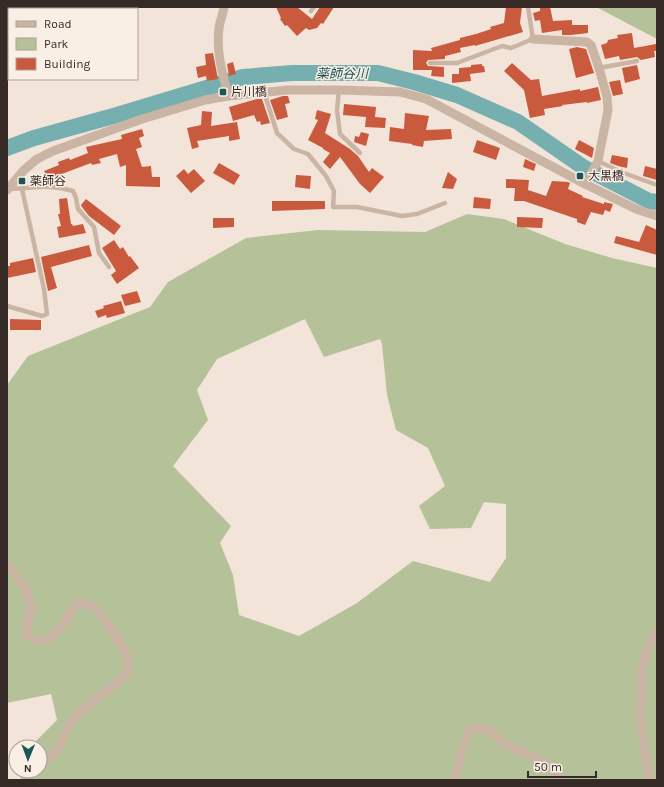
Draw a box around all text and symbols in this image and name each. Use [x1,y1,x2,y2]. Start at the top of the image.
legend [8,8,138,80]
text: Road [44,17,72,31]
text: Park [44,37,69,51]
text: Building [44,57,91,71]
water label: 薬師谷川 [316,66,370,81]
place label: 片川橋 [231,85,267,99]
marker: 片川橋 [218,87,228,97]
place label: 大黒橋 [588,169,624,183]
marker: 大黒橋 [575,171,585,181]
place label: 薬師谷 [30,174,66,188]
marker: 薬師谷 [17,176,27,186]
north arrow [8,739,48,779]
scale bar [528,753,596,779]
text: 50 m [534,760,562,774]
text: N [24,762,32,775]

